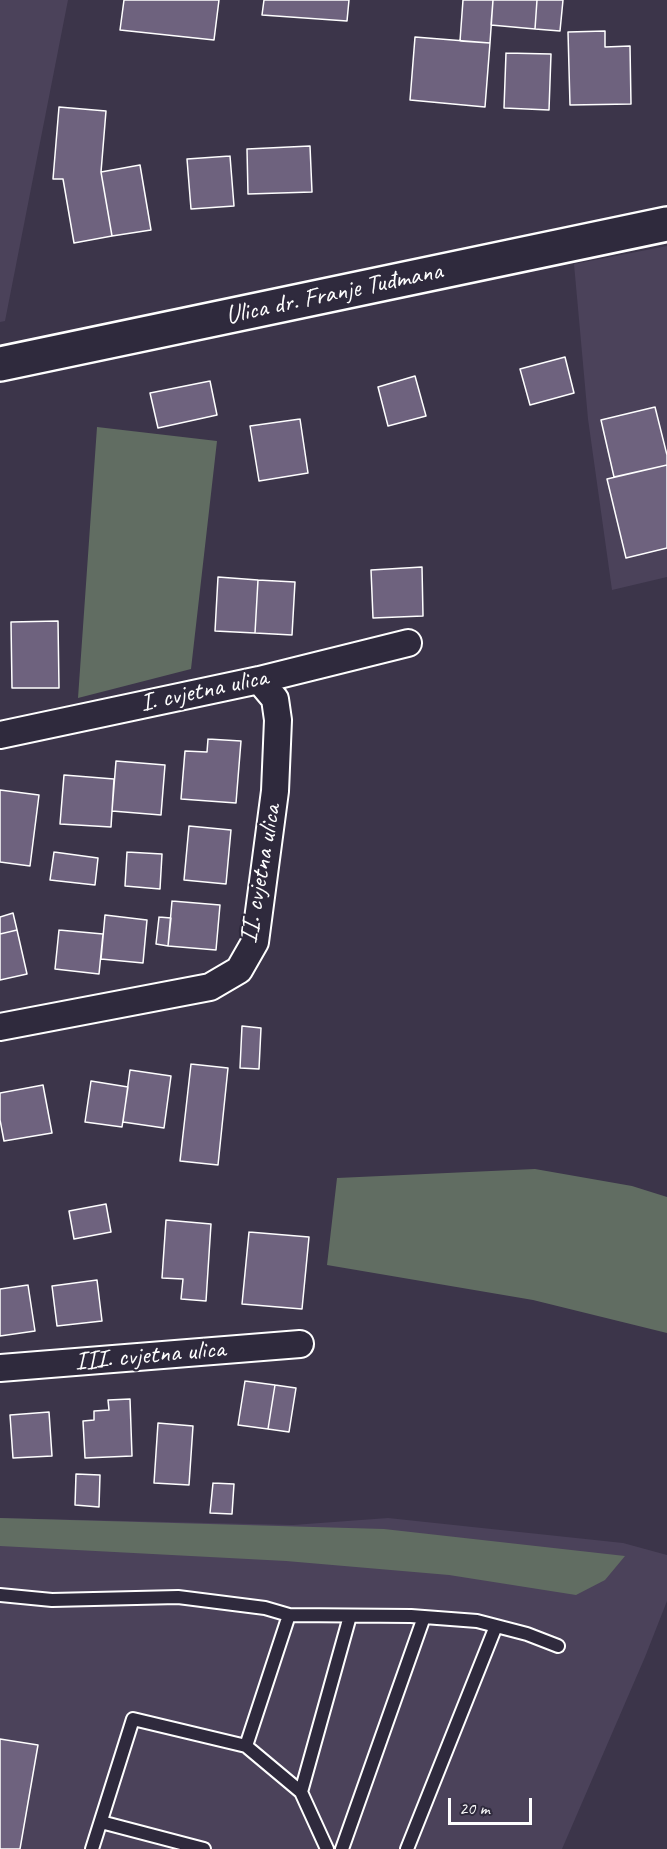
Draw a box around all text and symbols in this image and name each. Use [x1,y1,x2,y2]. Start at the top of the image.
street label: Ulica dr. Franje Tuđmana [223,256,445,332]
street label: I. cvjetna ulica [137,662,271,720]
street label: II. cvjetna ulica [233,802,289,946]
street label: III. cvjetna ulica [74,1334,226,1378]
scale bar [451,1786,535,1824]
text: 20 m [459,1797,490,1819]

